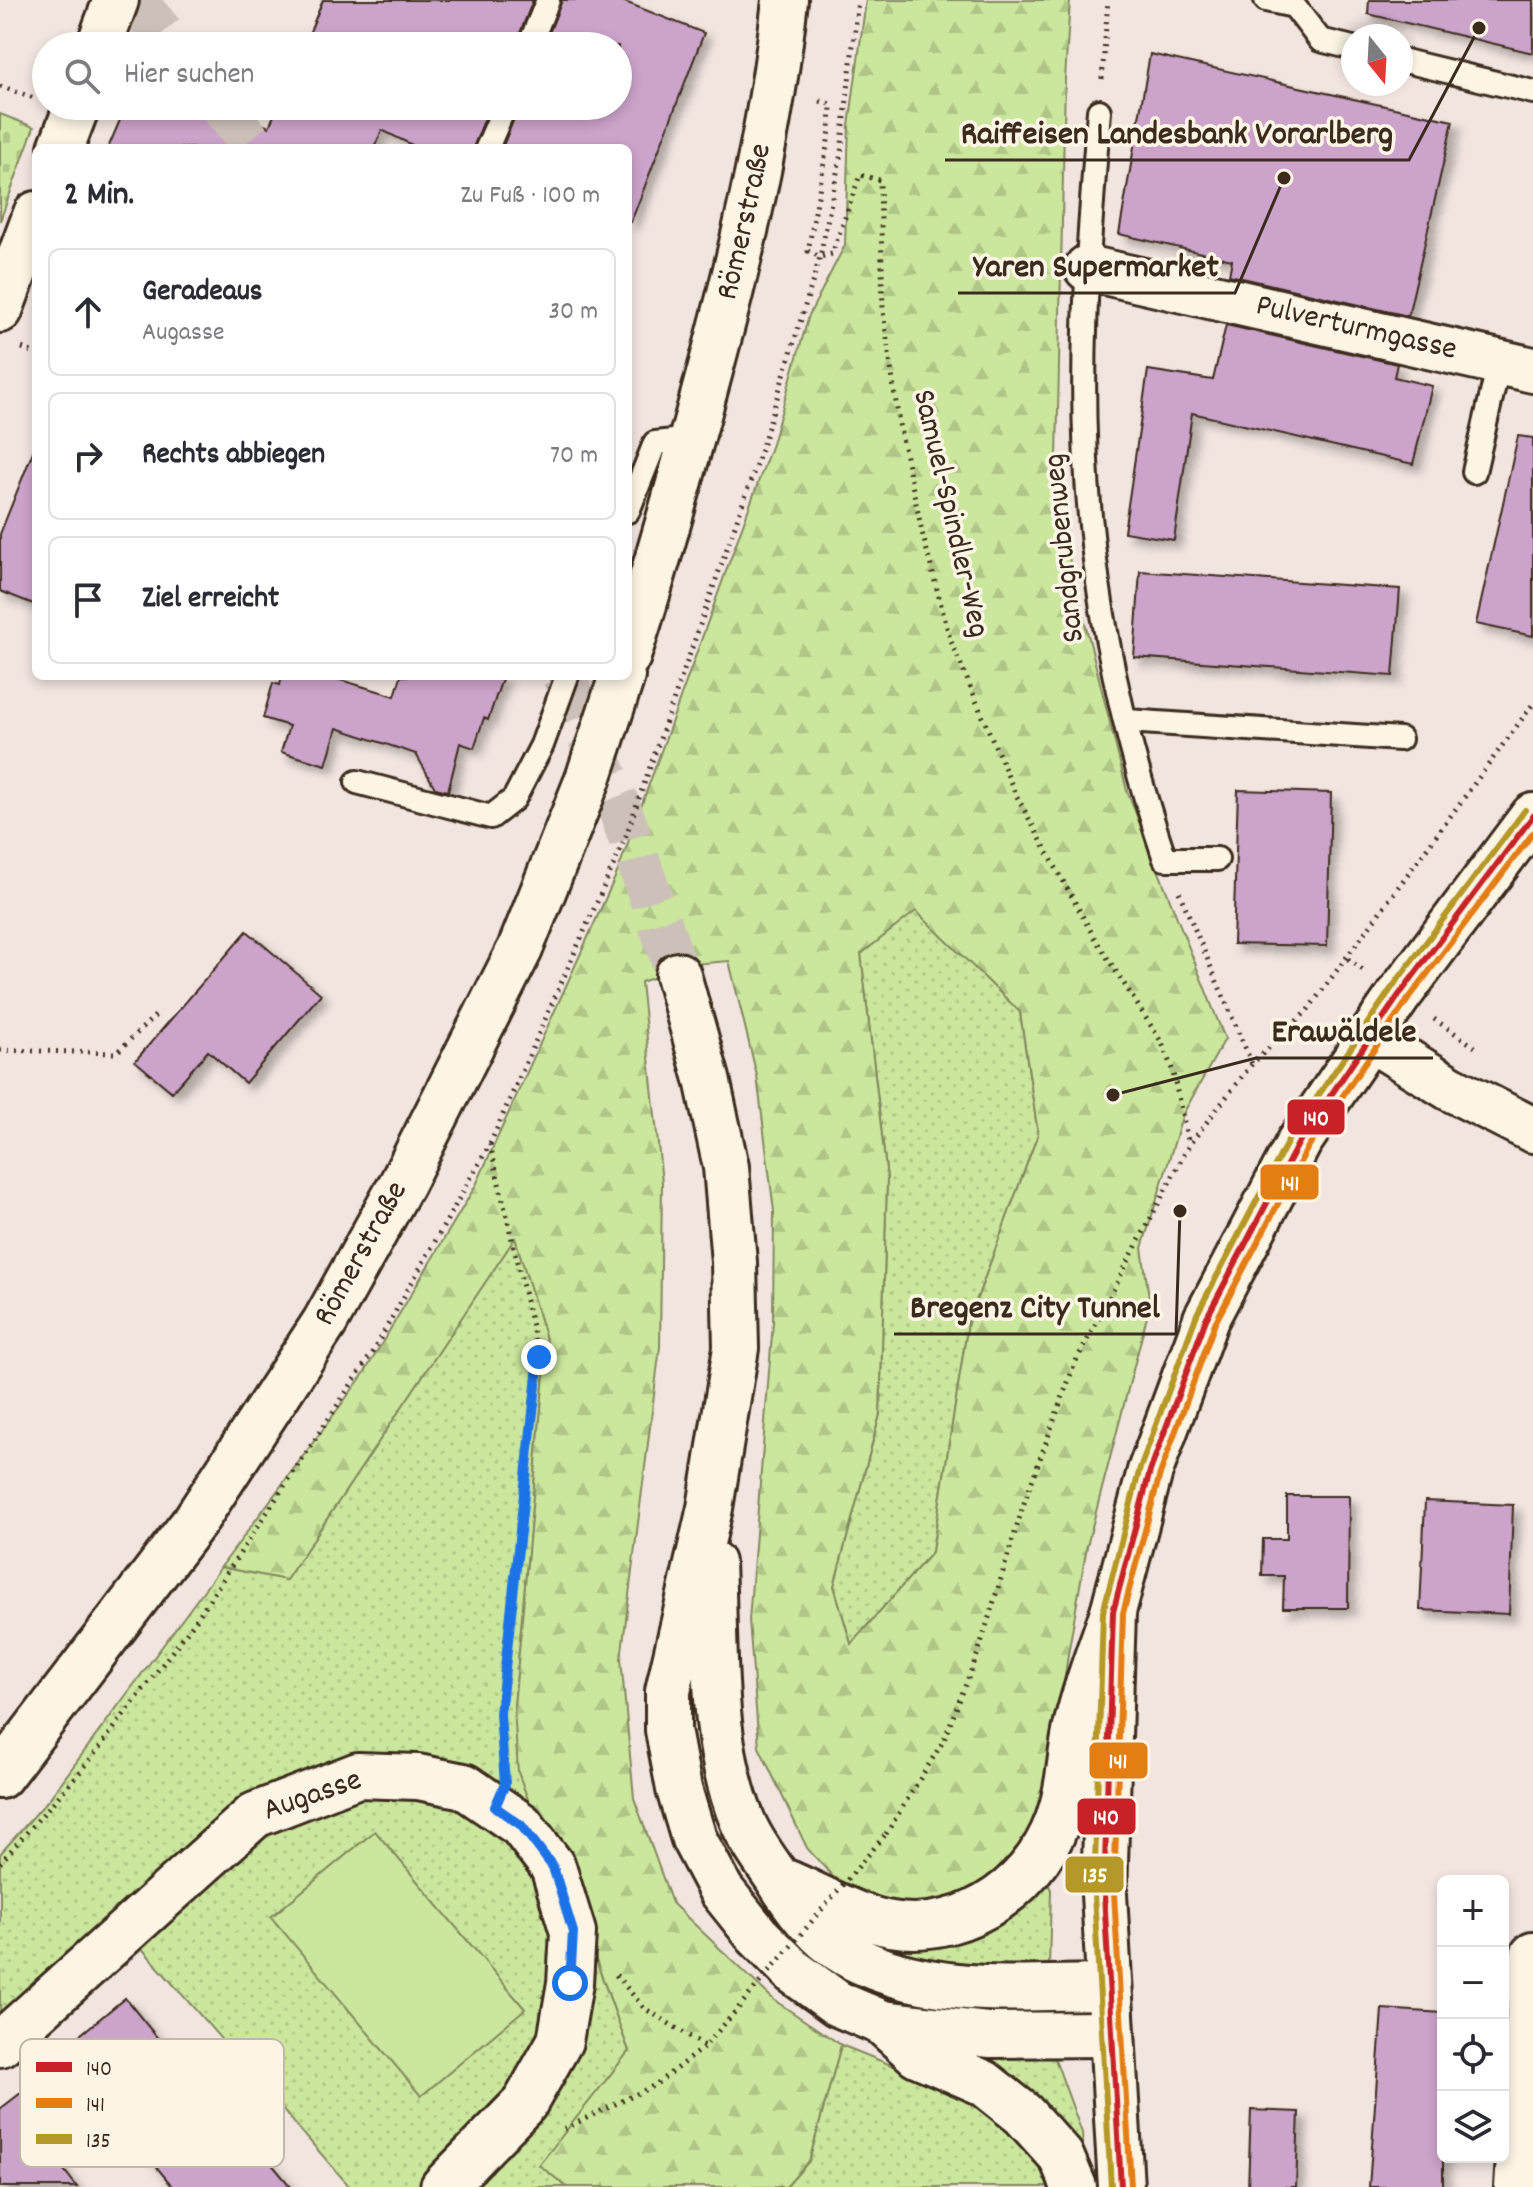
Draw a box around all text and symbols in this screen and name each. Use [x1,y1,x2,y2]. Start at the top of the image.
north arrow [1341,24,1413,96]
search box [32,32,632,120]
icon: search [60,54,104,98]
text: Hier suchen [124,55,254,98]
callout: Raiffeisen Landesbank Vorarlberg [945,102,1409,160]
text: Raiffeisen Landesbank Vorarlberg [961,112,1393,161]
street label: Römerstraße [706,140,786,305]
text: 2 Min. [64,172,134,221]
text: Zu Fuß · 100 m [461,178,600,215]
callout: Yaren Supermarket [958,235,1235,293]
text: Yaren Supermarket [972,245,1219,294]
text: Geradeaus [142,272,262,315]
street label: Pulverturmgasse [1251,284,1461,375]
icon: ahead [66,290,110,334]
text: 30 m [548,294,598,331]
text: Augasse [142,315,224,352]
street label: Samuel-Spindler-Weg [898,386,1000,642]
icon: right [66,434,110,478]
text: Rechts abbiegen [142,435,325,478]
text: 70 m [550,438,598,475]
street label: Sandgrubenweg [1033,451,1099,645]
icon: arrive [66,578,110,622]
text: Ziel erreicht [142,579,279,622]
callout: Erawäldele [1256,1000,1433,1058]
text: Erawäldele [1272,1010,1416,1059]
line badge: 140 [1286,1098,1346,1136]
text: 140 [1303,1105,1329,1136]
line badge: 141 [1259,1163,1320,1201]
text: 141 [1281,1170,1299,1201]
street label: Römerstraße [304,1174,421,1335]
callout: Bregenz City Tunnel [894,1276,1176,1334]
text: Bregenz City Tunnel [910,1286,1161,1335]
route end [521,1339,557,1375]
line badge: 141 [1088,1741,1149,1780]
text: 141 [1109,1748,1127,1779]
street label: Augasse [258,1759,368,1835]
line badge: 140 [1076,1797,1137,1836]
text: 140 [1093,1804,1119,1835]
line badge: 135 [1064,1855,1125,1894]
text: 135 [1083,1862,1107,1893]
map controls [1437,1875,1509,2163]
button: + [1437,1875,1509,1947]
button: − [1437,1947,1509,2019]
route start [552,1965,588,2001]
button: locate [1437,2019,1509,2091]
legend [20,2039,284,2167]
text: 140 [86,2055,112,2086]
text: 141 [86,2091,105,2122]
button: layers [1437,2091,1509,2163]
text: 135 [86,2127,111,2158]

